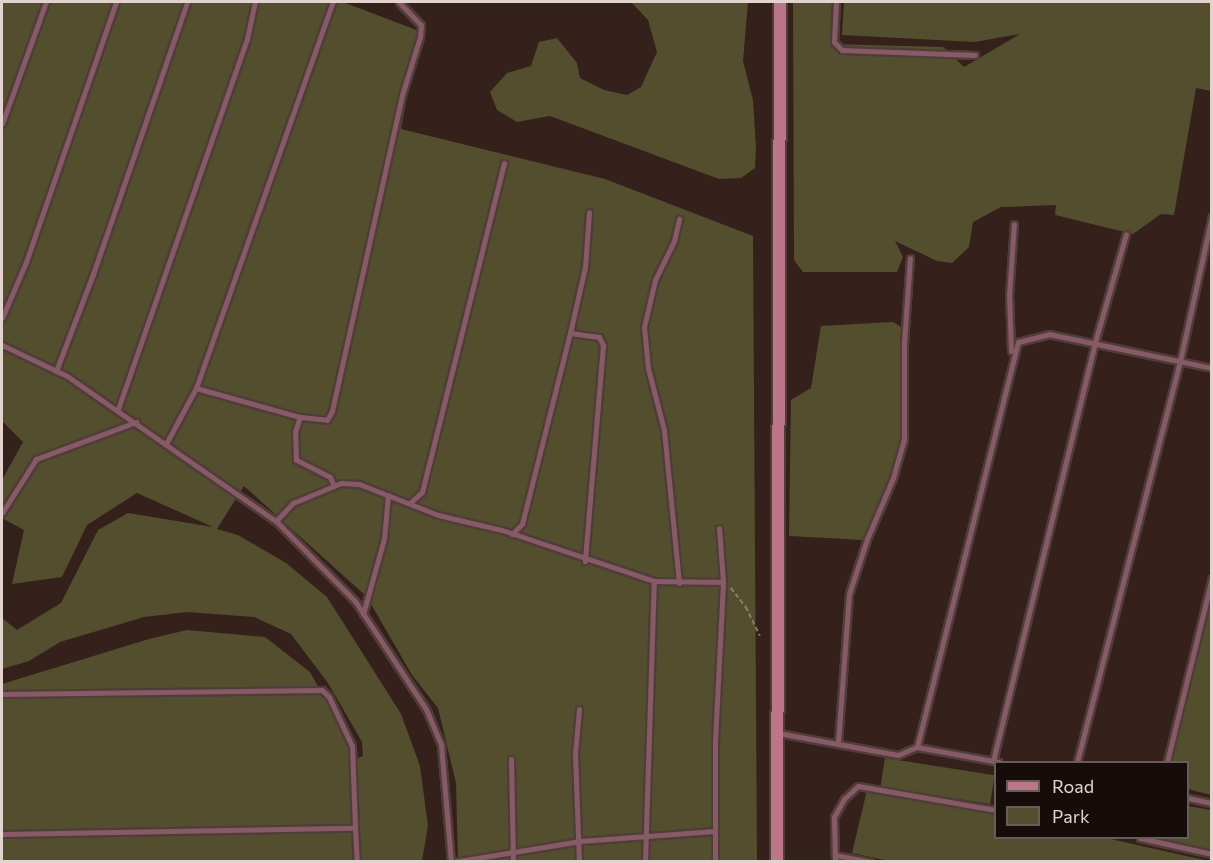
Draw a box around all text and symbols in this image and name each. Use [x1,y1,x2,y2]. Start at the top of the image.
legend [994,761,1189,839]
text: Road [1052,775,1094,797]
text: Park [1052,805,1090,827]

